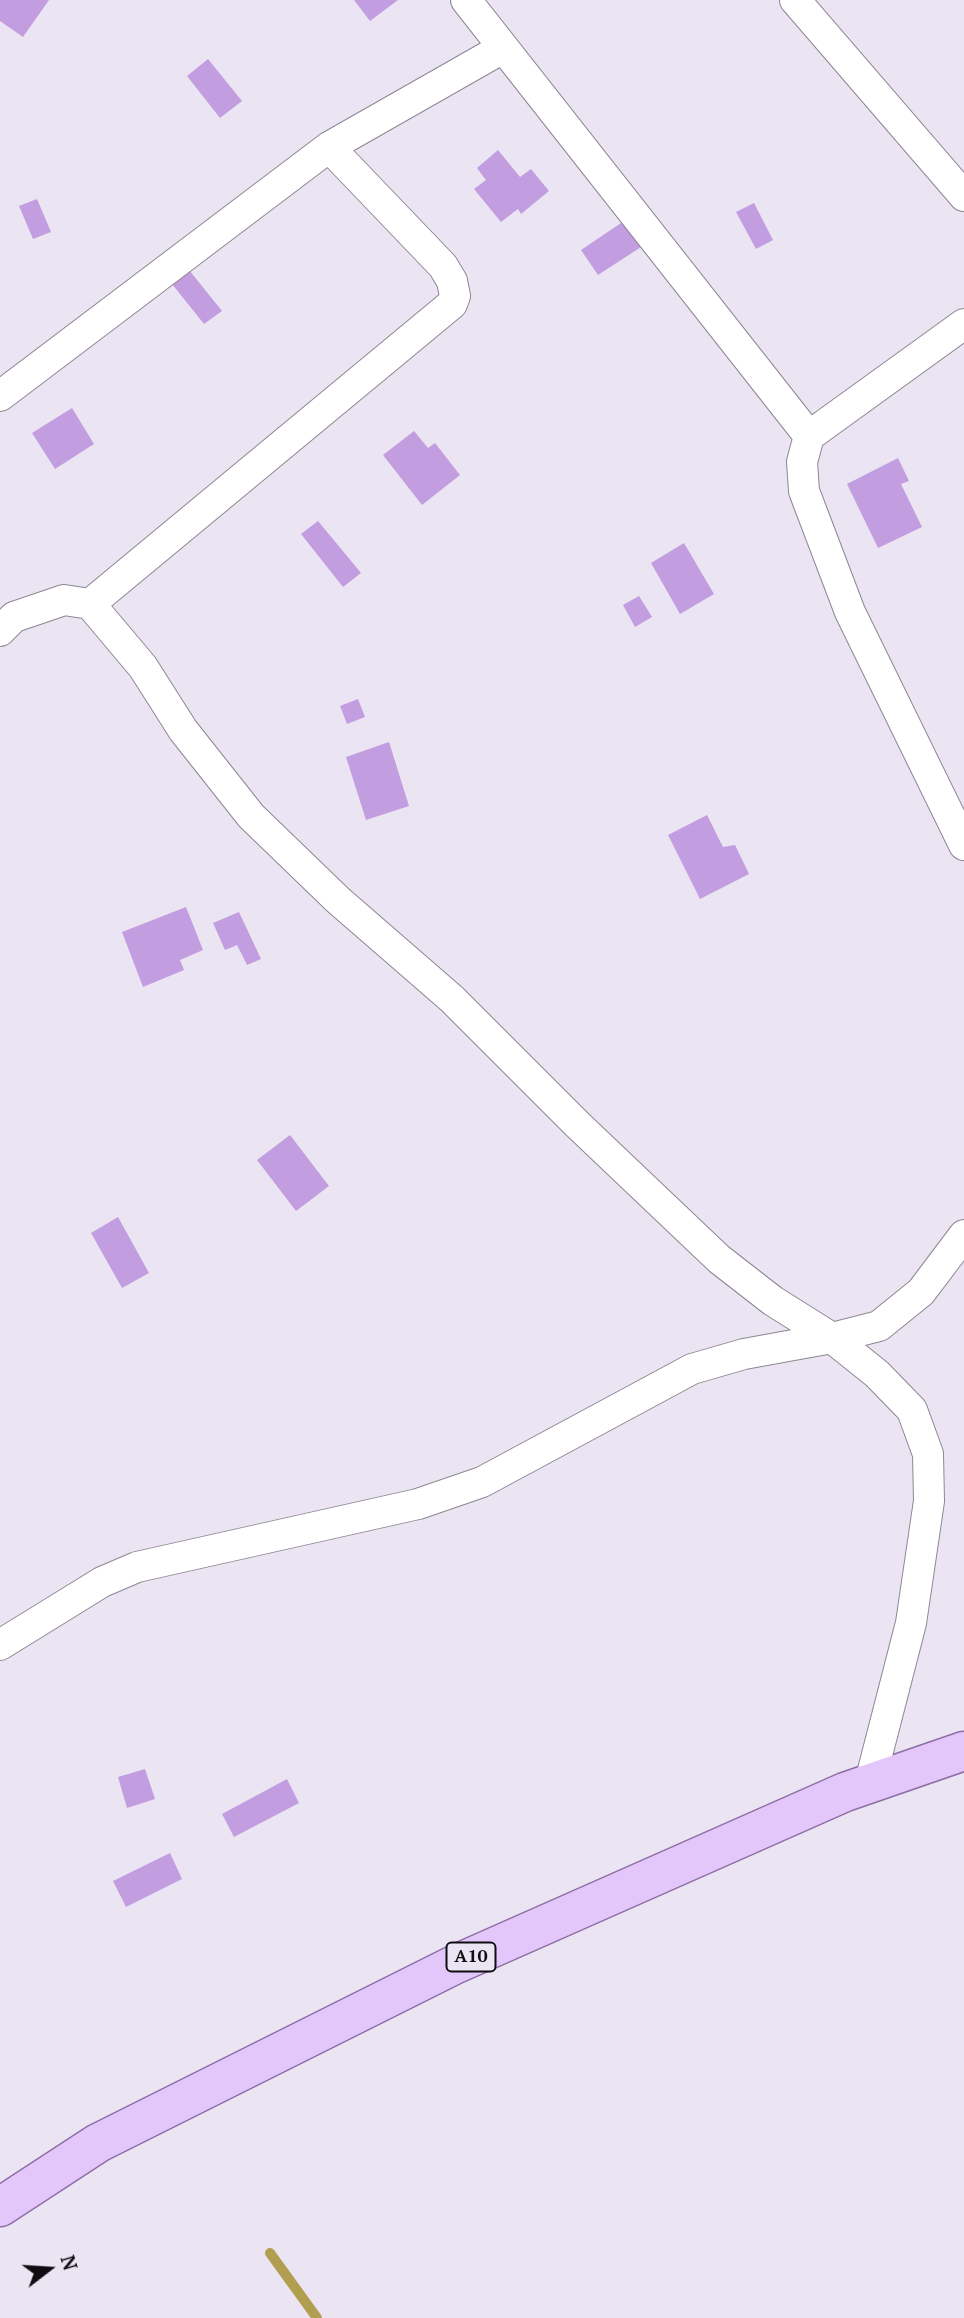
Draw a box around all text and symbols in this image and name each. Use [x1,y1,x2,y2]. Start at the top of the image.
road number: A10 [447,1942,496,1971]
north arrow [14,2234,84,2304]
text: N [56,2252,84,2273]

